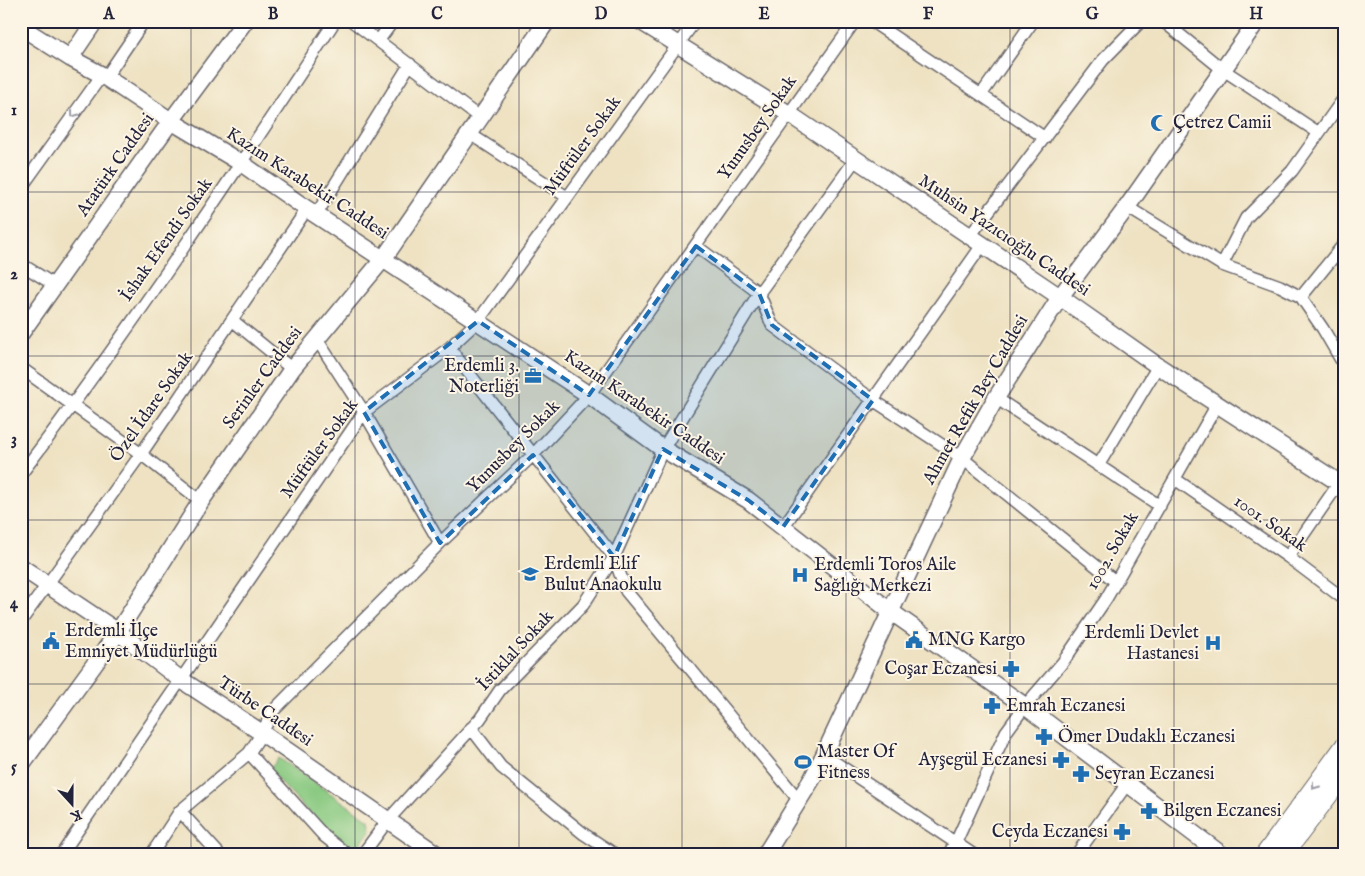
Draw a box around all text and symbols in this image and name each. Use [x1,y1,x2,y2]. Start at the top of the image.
text: A [103,5,116,25]
text: B [268,5,279,25]
text: C [431,5,443,25]
text: D [595,5,608,25]
text: E [758,5,770,25]
text: F [923,5,934,25]
text: G [1086,5,1099,25]
text: H [1249,5,1263,25]
street label: Yunusbey Sokak [713,71,803,185]
street label: Müftüler Sokak [539,91,627,200]
text: 1 [11,101,17,121]
one-way arrow [71,108,80,118]
street label: Atatürk Caddesi [71,109,160,222]
place label: Çetrez Camii [1173,112,1272,135]
mosque icon: Çetrez Camii [1149,113,1169,133]
street label: Kazım Karabekir Caddesi [221,123,393,245]
street label: Muhsin Yazıcıoğlu Caddesi [914,170,1094,302]
street label: İshak Efendi Sokak [115,173,219,306]
text: 2 [10,265,18,285]
street label: Ahmet Refik Bey Caddesi [918,311,1034,490]
street label: Serinler Caddesi [218,322,308,434]
street label: Özel İdare Sokak [104,346,199,467]
street label: Kazım Karabekir Caddesi [559,346,729,470]
place label: Erdemli 3. Noterliği [444,355,519,399]
office icon: Erdemli 3. Noterliği [523,366,543,386]
street label: Müftüler Sokak [276,394,364,503]
street label: Yunusbey Sokak [463,395,566,498]
text: 3 [11,430,17,450]
street label: 1001. Sokak [1229,490,1312,558]
street label: 1002. Sokak [1081,508,1145,594]
place label: Erdemli Elif Bulut Anaokulu [544,553,662,597]
place label: Erdemli Toros Aile Sağlığı Merkezi [814,554,956,598]
school or university icon: Erdemli Elif Bulut Anaokulu [520,564,540,584]
hospital icon: Erdemli Toros Aile Sağlığı Merkezi [790,565,810,585]
text: 4 [10,594,19,614]
street label: İstiklal Sokak [472,605,559,696]
place label: Erdemli İlçe Emniyet Müdürlüğü [65,619,218,664]
place label: Erdemli Devlet Hastanesi [1085,622,1199,666]
place label: MNG Kargo [928,629,1026,652]
public building icon: MNG Kargo [904,630,924,650]
public building icon: Erdemli İlçe Emniyet Müdürlüğü [41,631,61,651]
hospital icon: Erdemli Devlet Hastanesi [1203,633,1223,653]
place label: Coşar Eczanesi [884,658,997,681]
pharmacy icon: Coşar Eczanesi [1001,659,1021,679]
street label: Türbe Caddesi [213,672,317,752]
place label: Emrah Eczanesi [1006,695,1126,718]
pharmacy icon: Emrah Eczanesi [982,696,1002,716]
place label: Ömer Dudaklı Eczanesi [1058,725,1236,749]
pharmacy icon: Ömer Dudaklı Eczanesi [1034,727,1054,747]
place label: Master Of Fitness [817,741,898,785]
place label: Ayşegül Eczanesi [918,749,1047,772]
pharmacy icon: Ayşegül Eczanesi [1051,750,1071,770]
sports icon: Master Of Fitness [793,752,813,772]
text: 5 [11,758,17,778]
place label: Seyran Eczanesi [1095,763,1215,786]
pharmacy icon: Seyran Eczanesi [1071,764,1091,784]
north arrow [48,778,98,828]
one-way arrow [1312,780,1321,790]
place label: Bilgen Eczanesi [1163,800,1282,823]
pharmacy icon: Bilgen Eczanesi [1139,801,1159,821]
text: K [68,805,84,826]
place label: Ceyda Eczanesi [992,821,1108,844]
pharmacy icon: Ceyda Eczanesi [1112,822,1132,842]

